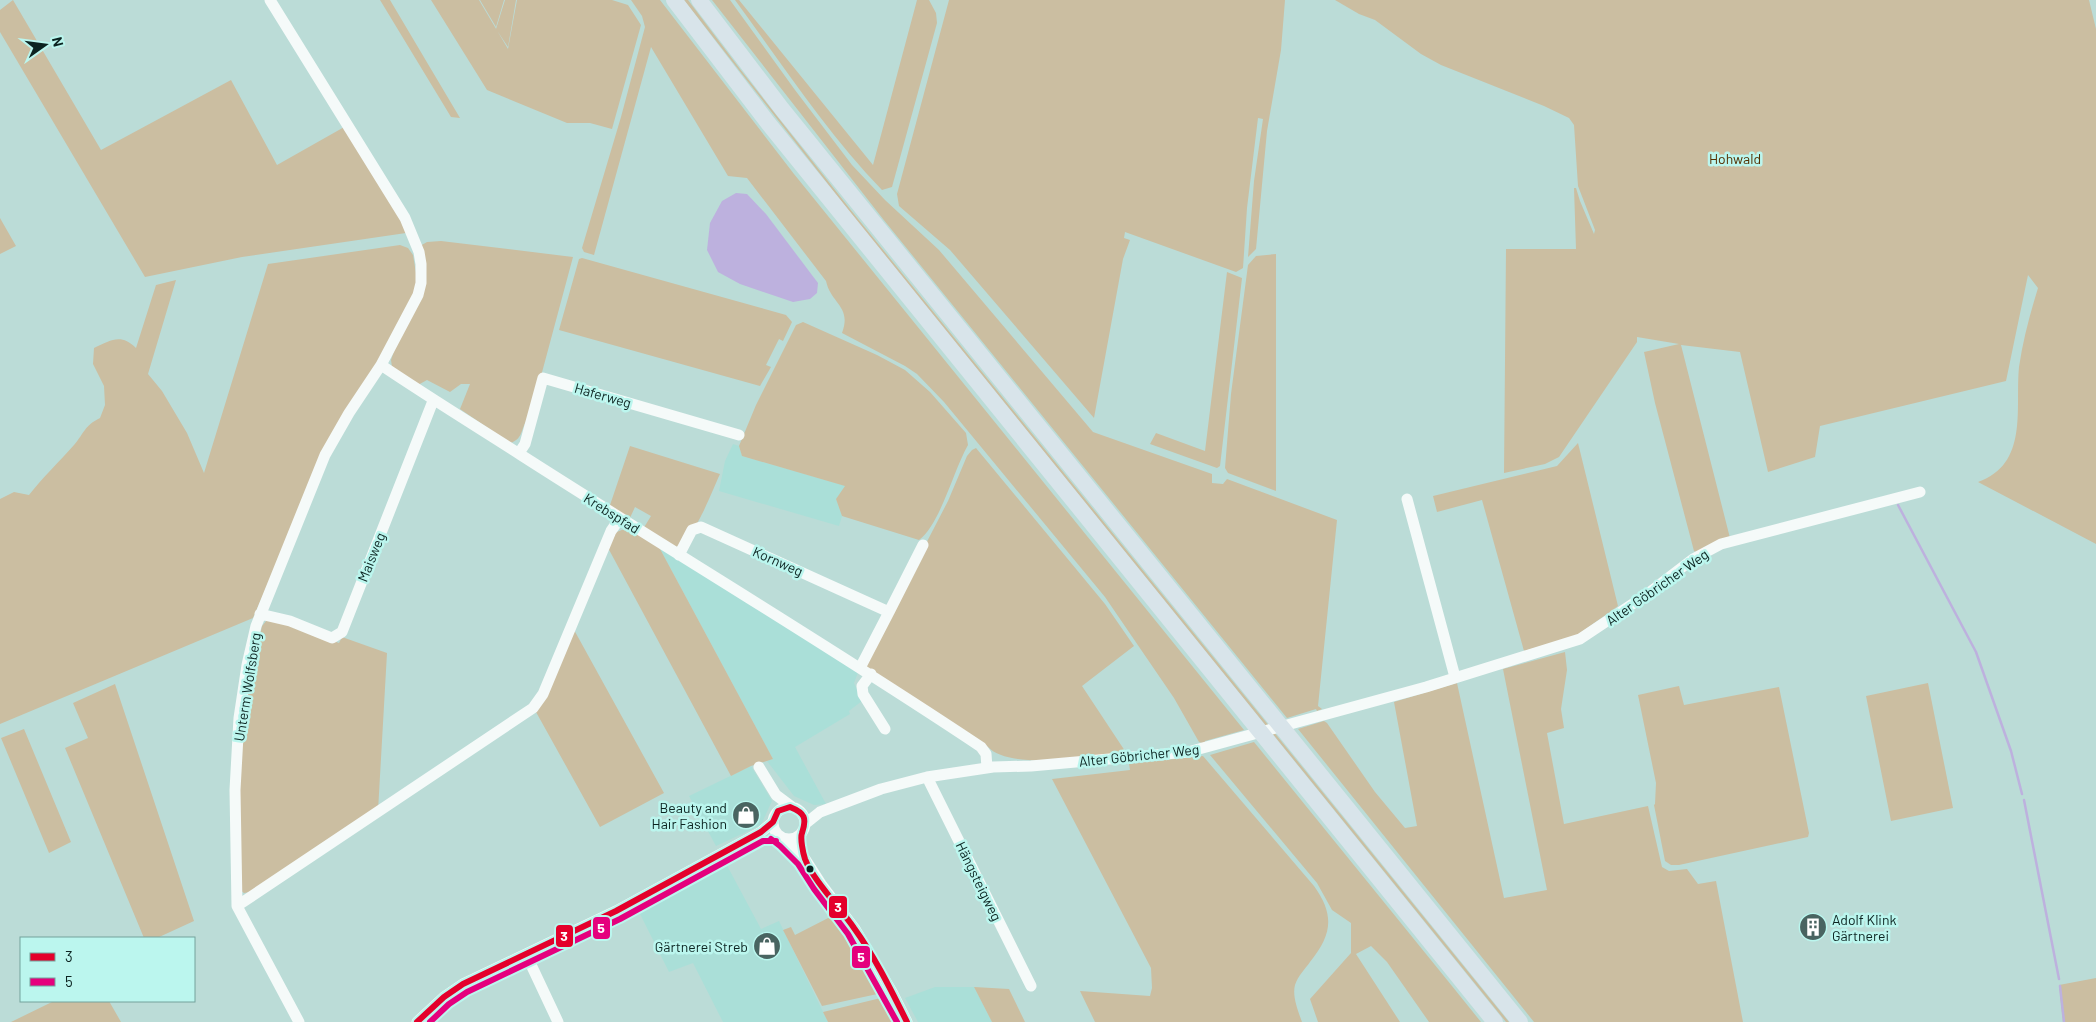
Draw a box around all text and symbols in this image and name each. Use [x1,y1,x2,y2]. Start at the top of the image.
north arrow [20,20,70,70]
text: N [49,35,67,48]
park label: Hohwald [1709,150,1761,167]
street label: Haferweg [573,379,633,411]
street label: Krebspfad [581,489,643,537]
street label: Maisweg [353,530,389,584]
street label: Kornweg [750,542,806,580]
street label: Alter Göbricher Weg [1603,545,1711,629]
street label: Unterm Wolfsberg [230,631,264,743]
street label: Alter Göbricher Weg [1078,740,1200,770]
place label: Beauty and Hair Fashion [652,799,727,832]
shop icon: Beauty and Hair Fashion [731,800,761,830]
street label: Hängsteigweg [952,839,1006,923]
unlabelled marker [805,864,815,874]
line badge: 3 [828,895,848,919]
text: 3 [834,898,842,915]
place label: Adolf Klink Gärtnerei [1832,911,1896,944]
building icon: Adolf Klink Gärtnerei [1798,912,1828,942]
line badge: 5 [592,916,611,940]
text: 5 [597,919,605,936]
line badge: 3 [555,924,574,948]
text: 3 [560,927,568,944]
shop icon: Gärtnerei Streb [752,931,782,961]
legend [20,937,195,1002]
place label: Gärtnerei Streb [655,938,748,955]
line badge: 5 [851,945,871,969]
text: 3 [65,947,73,965]
text: 5 [857,948,865,965]
text: 5 [65,972,73,990]

